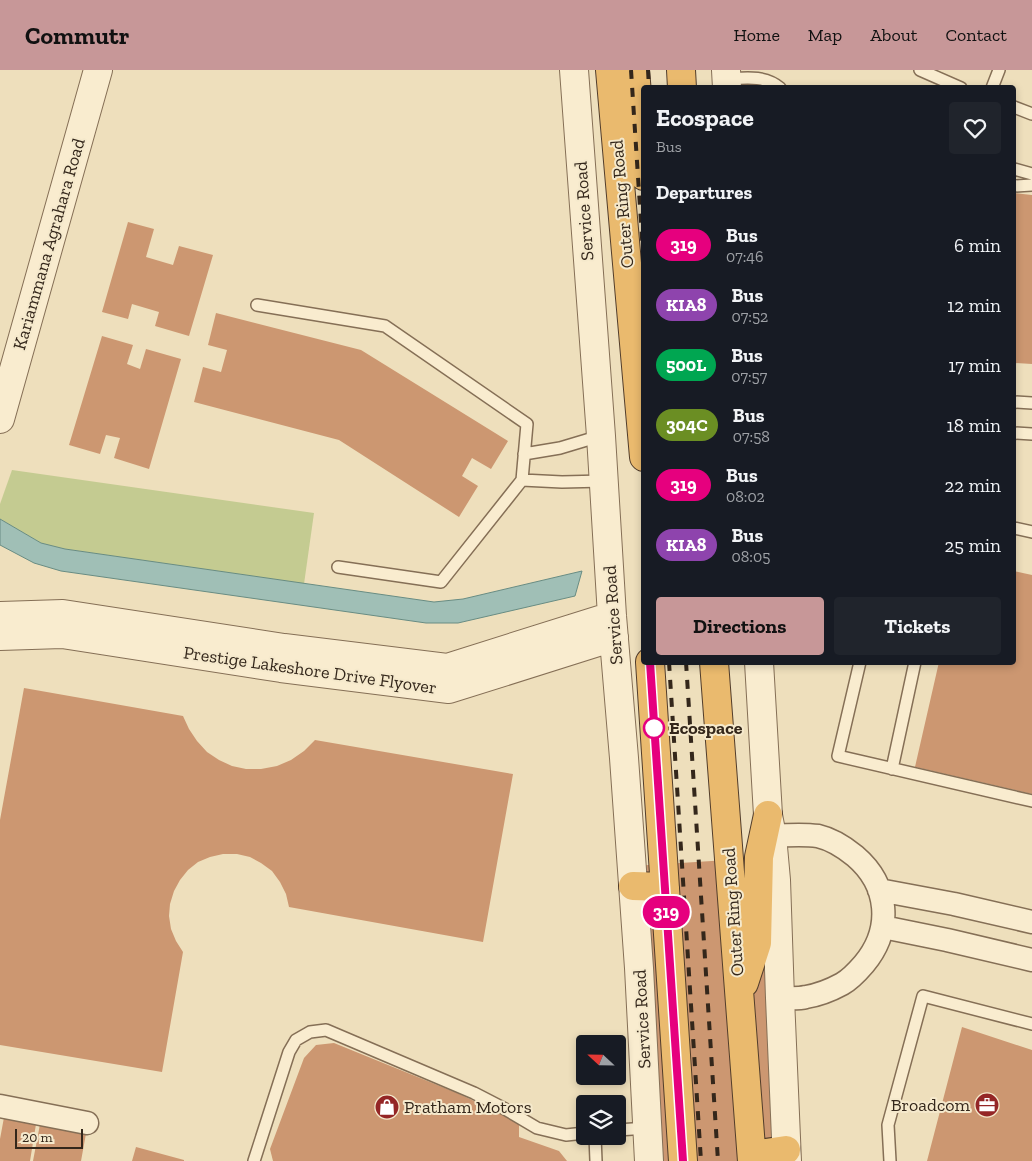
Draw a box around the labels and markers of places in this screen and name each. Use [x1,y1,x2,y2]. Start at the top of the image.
marker: Ecospace [643,717,665,739]
place label: Ecospace [669,717,743,739]
office icon: Broadcom [974,1092,1000,1118]
shop icon: Pratham Motors [374,1094,400,1120]
place label: Broadcom [891,1094,970,1116]
place label: Pratham Motors [404,1096,532,1118]

